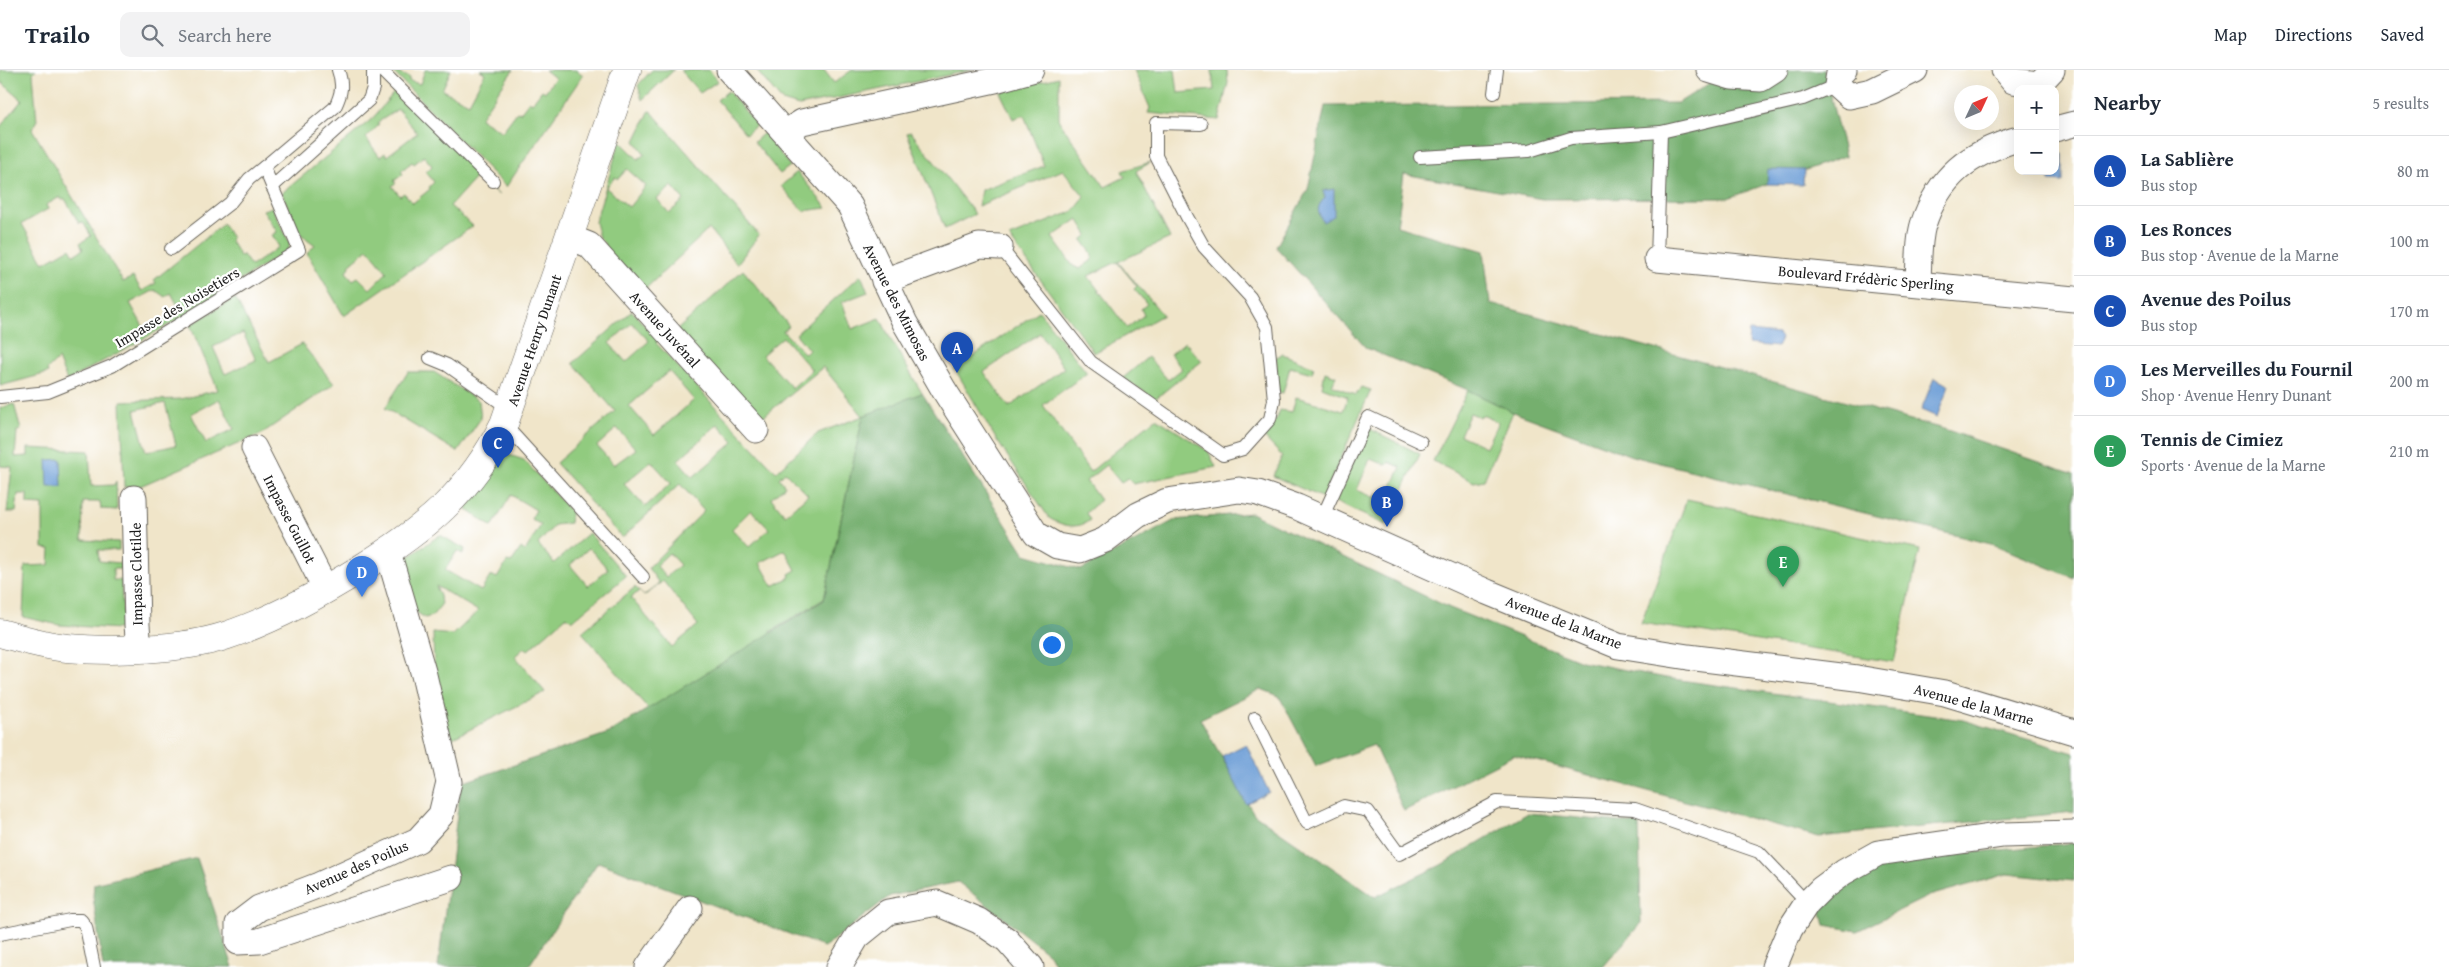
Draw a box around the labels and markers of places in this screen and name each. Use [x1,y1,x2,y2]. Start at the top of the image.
pin: A [941,332,973,373]
pin: C [482,427,514,468]
pin: B [1371,486,1403,527]
pin: E [1767,546,1799,587]
pin: D [346,556,378,597]

